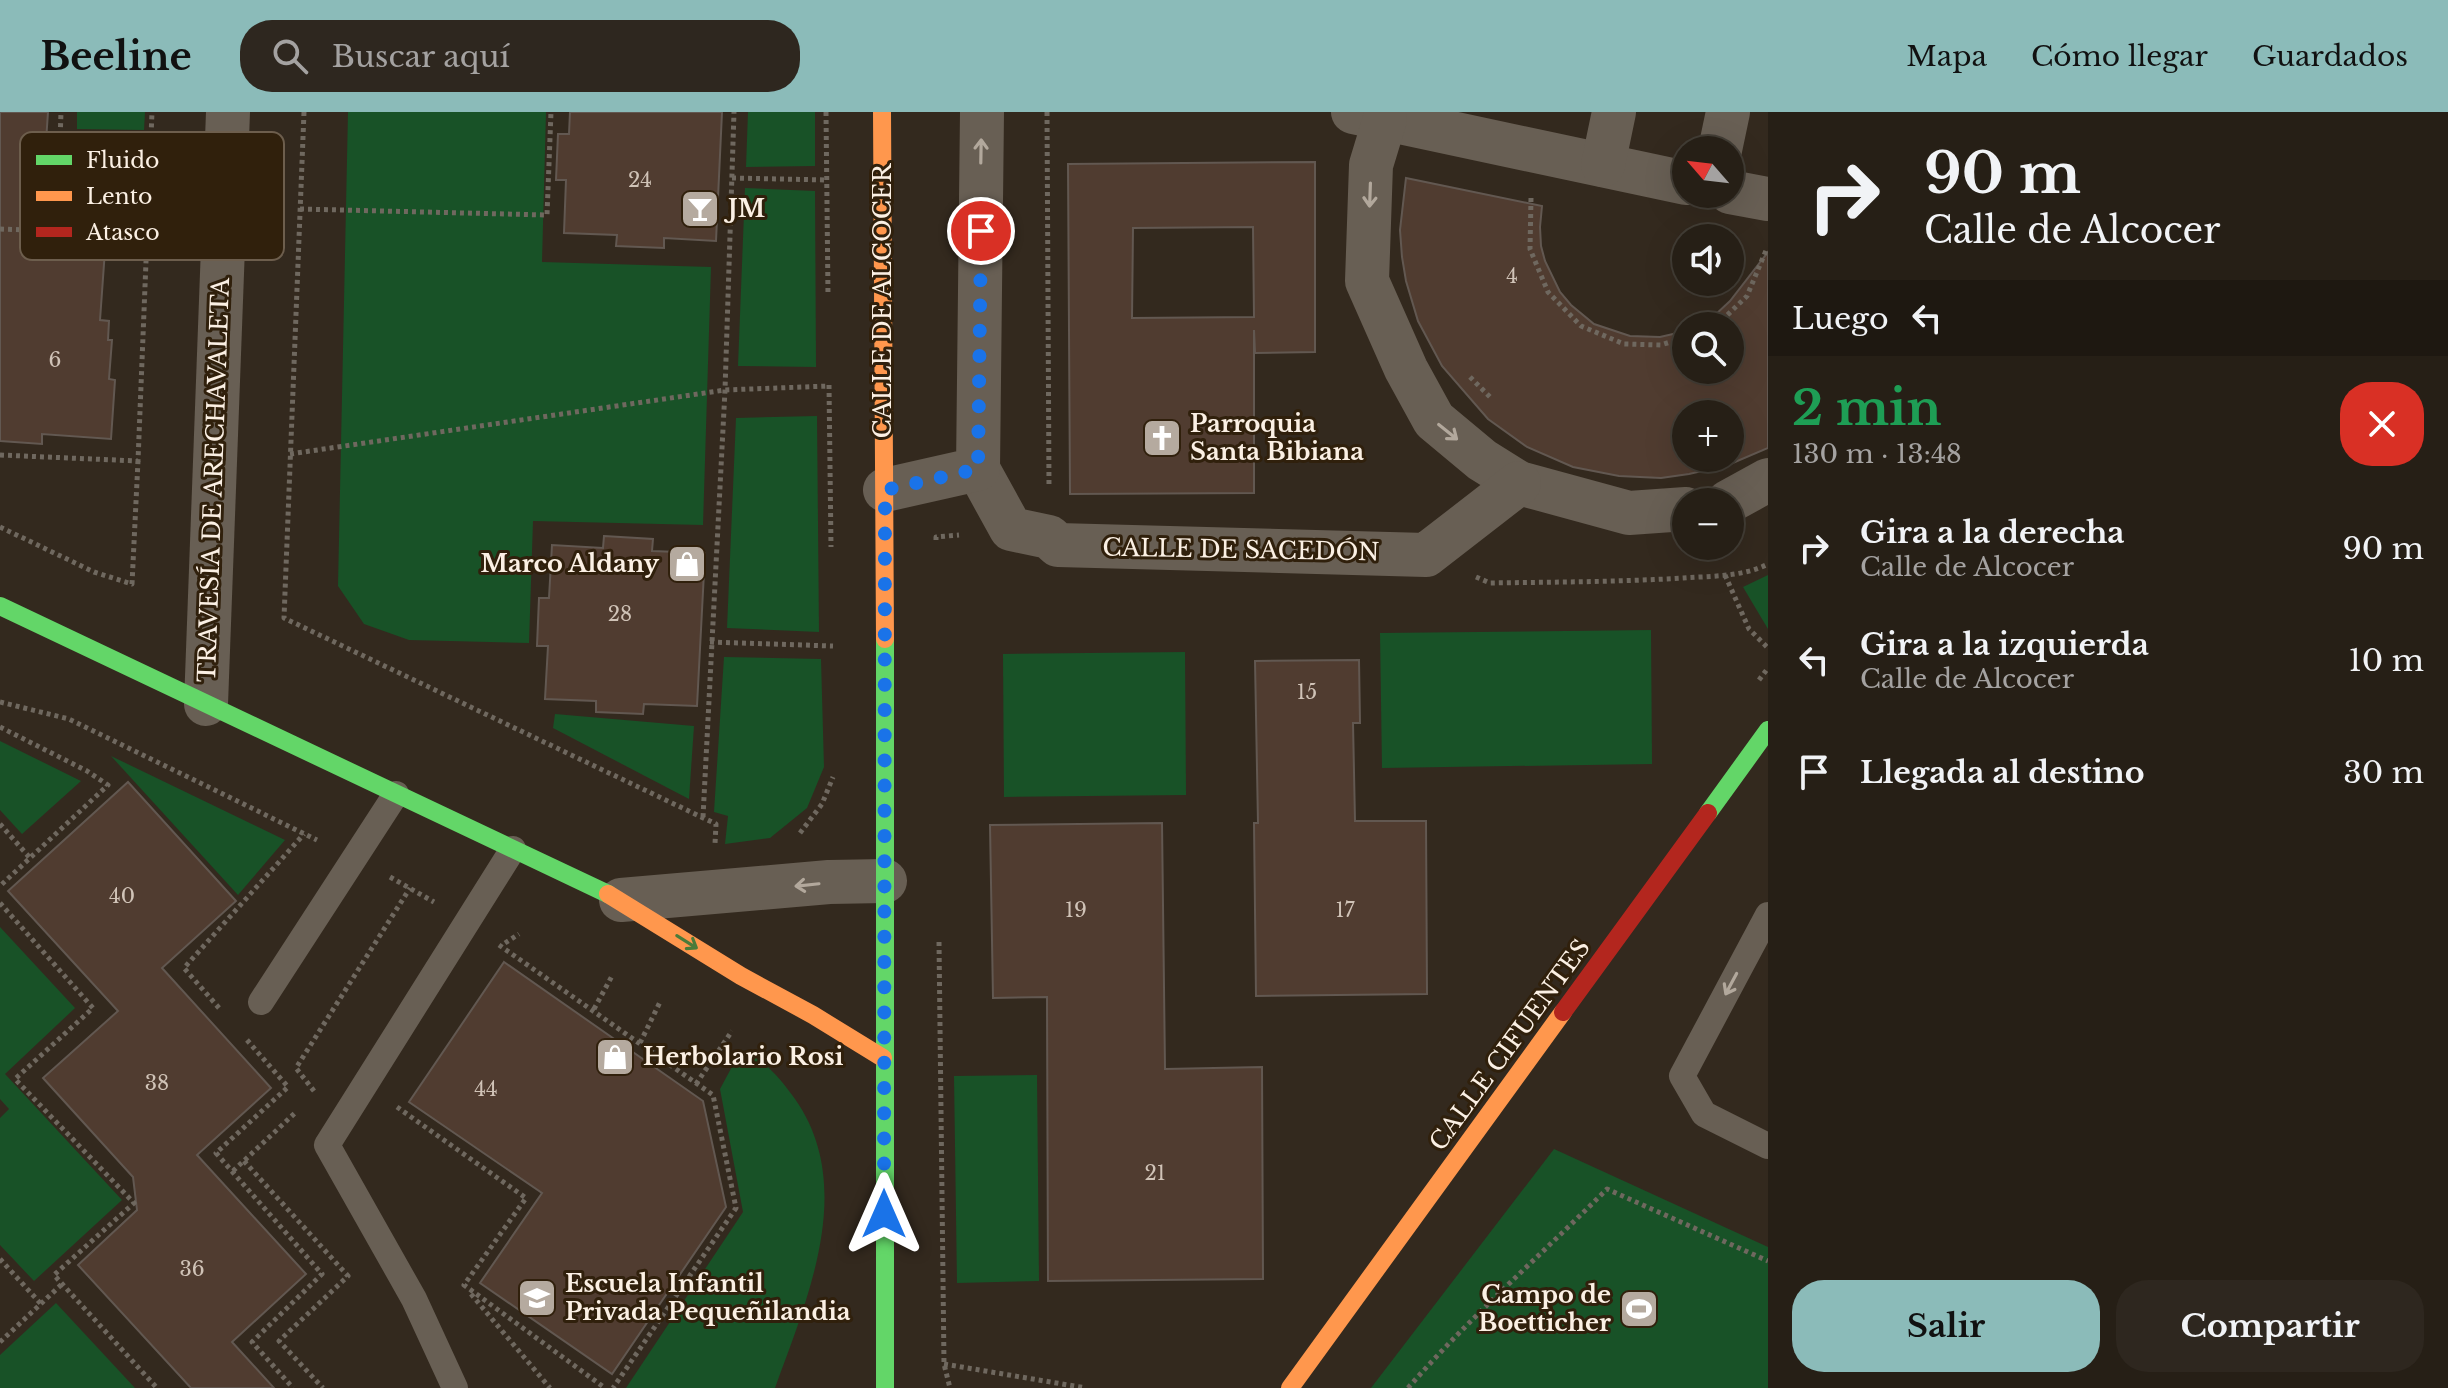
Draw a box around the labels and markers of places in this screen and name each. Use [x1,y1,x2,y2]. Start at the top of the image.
bar icon: JM [679,188,721,230]
place label: JM [723,194,765,223]
pin [947,197,1015,265]
place label: Parroquia Santa Bibiana [1190,409,1364,466]
church icon: Parroquia Santa Bibiana [1141,417,1183,459]
shop icon: Marco Aldany [666,543,708,585]
place label: Marco Aldany [480,549,659,578]
shop icon: Herbolario Rosi [594,1036,636,1078]
place label: Herbolario Rosi [643,1042,844,1071]
place label: Escuela Infantil Privada Pequeñilandia [565,1269,851,1326]
school or university icon: Escuela Infantil Privada Pequeñilandia [516,1277,558,1319]
place label: Campo de Boetticher [1478,1280,1611,1337]
sports icon: Campo de Boetticher [1618,1288,1660,1330]

